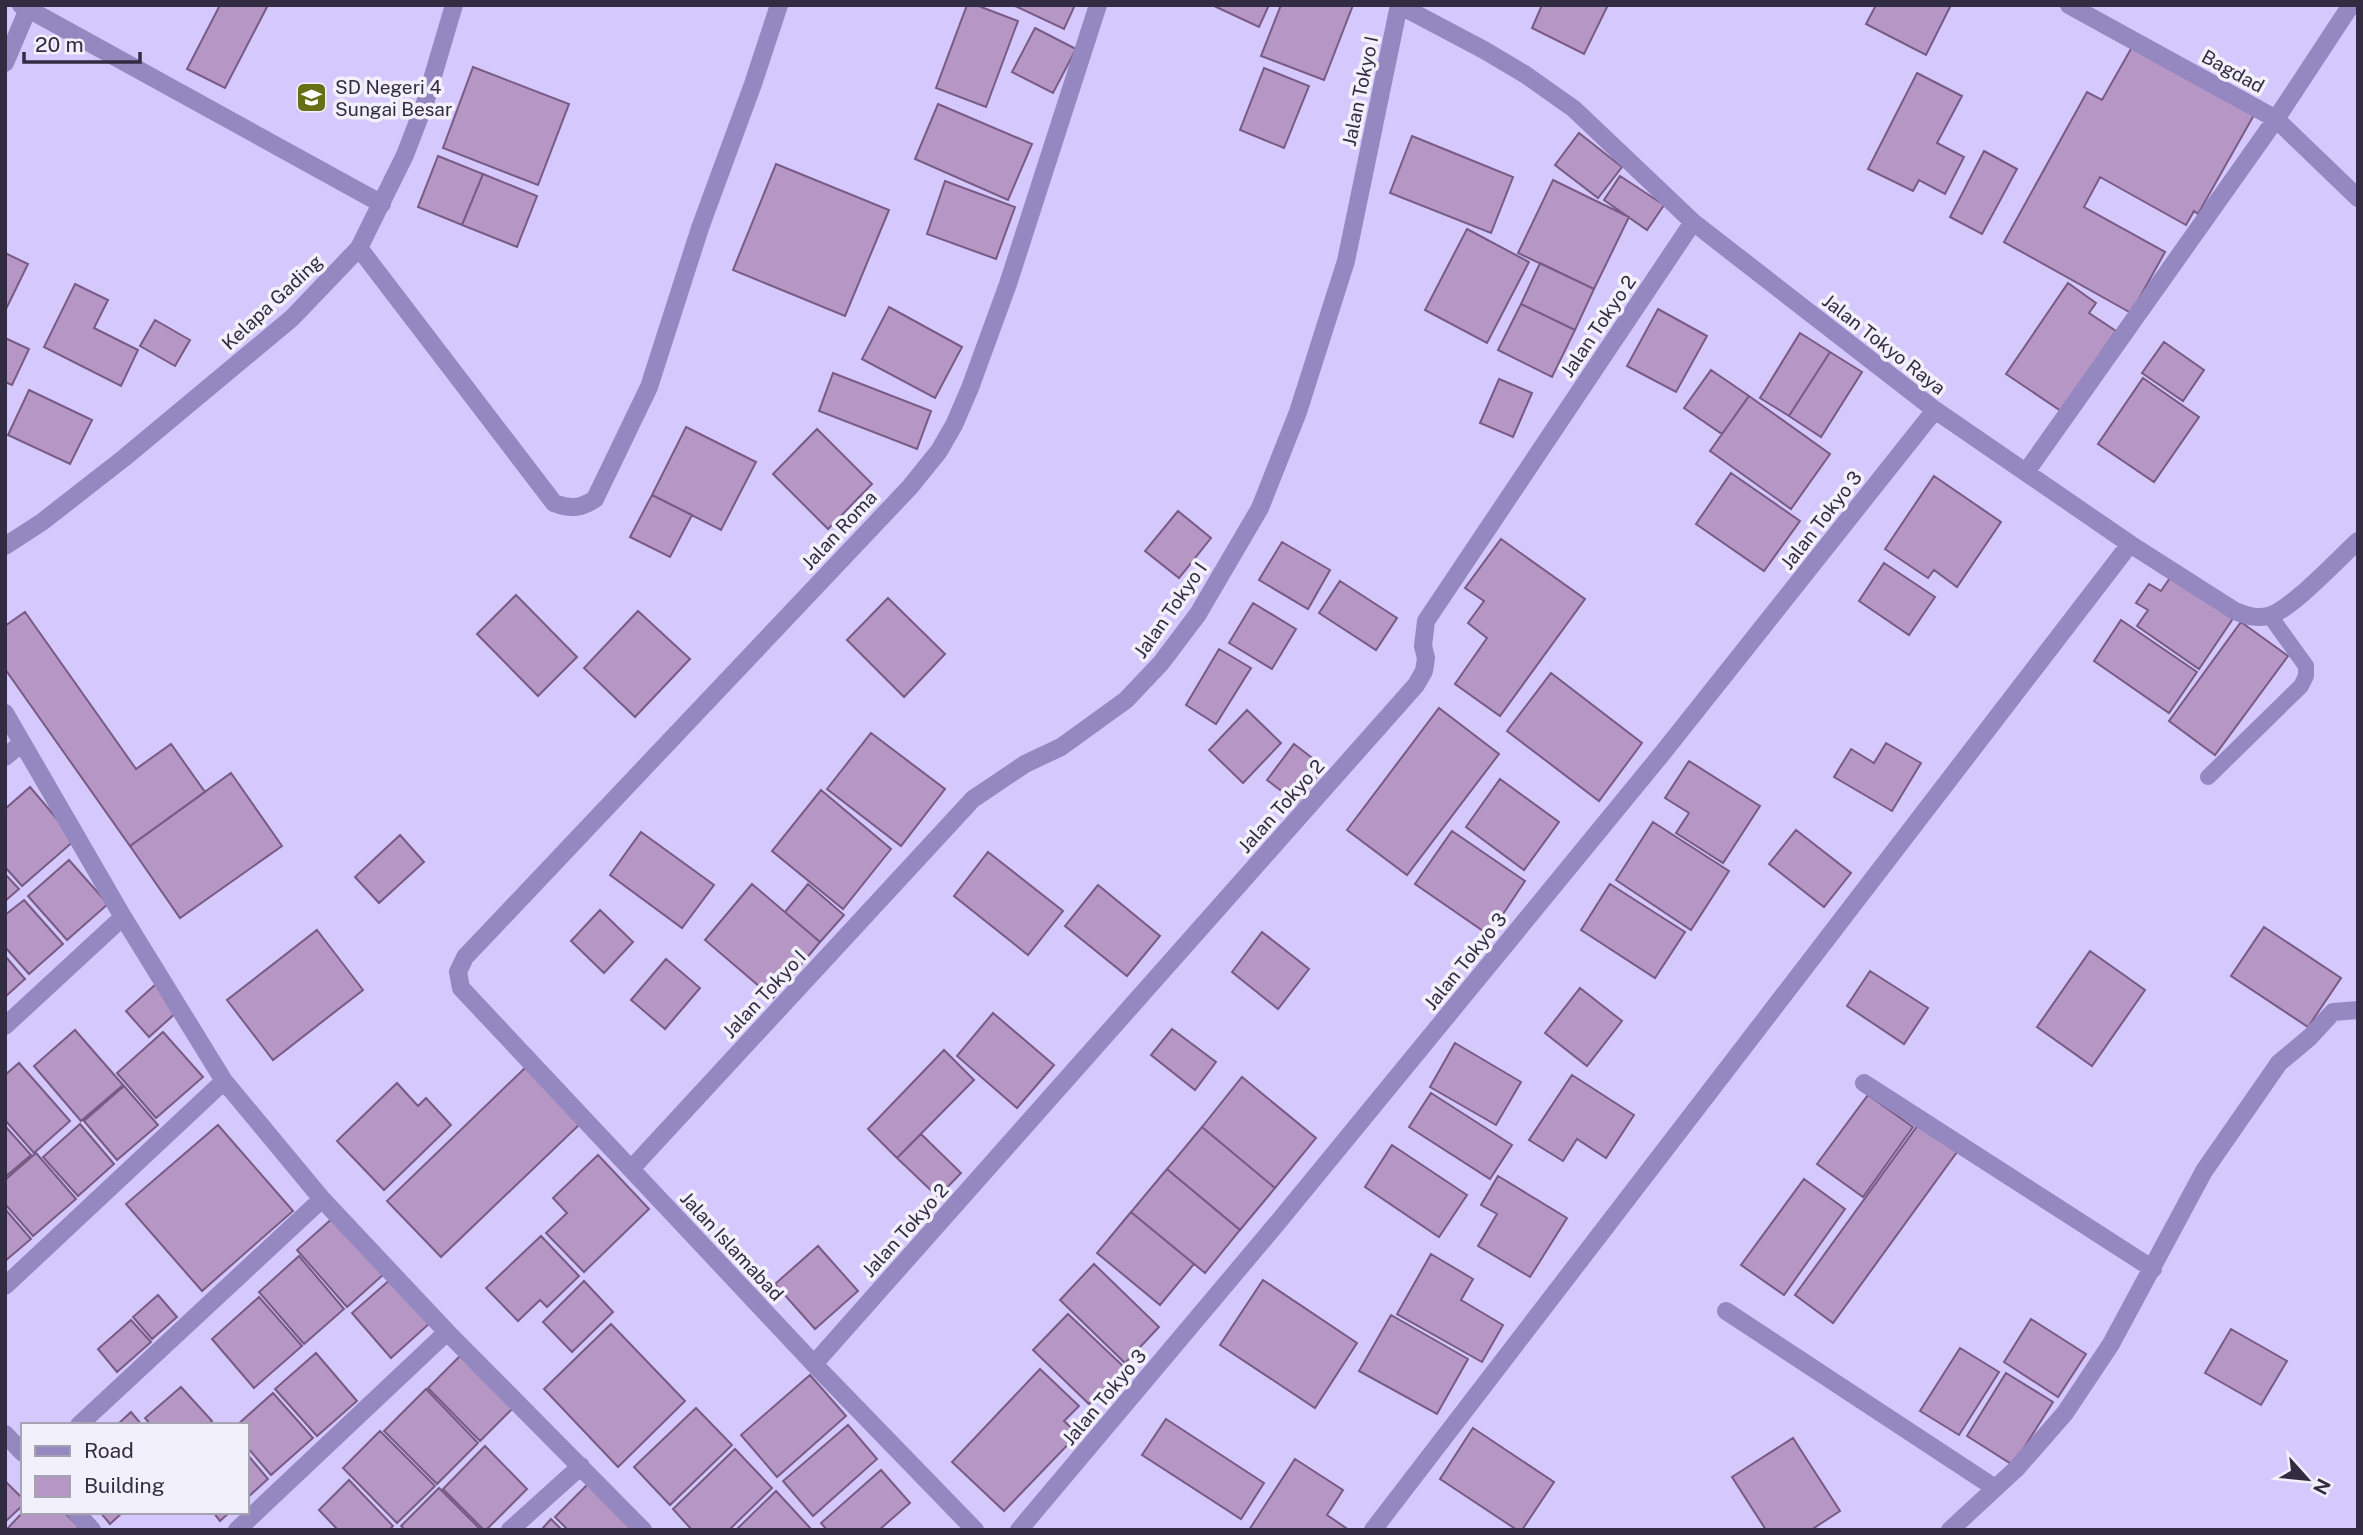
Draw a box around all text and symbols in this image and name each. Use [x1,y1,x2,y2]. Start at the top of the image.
scale bar [24,21,140,65]
text: 20 m [35,32,84,57]
street label: Jalan Tokyo I [1338,34,1382,148]
street label: Bagdad [2198,45,2268,97]
place label: SD Negeri 4 Sungai Besar [335,76,452,120]
school or university icon: SD Negeri 4 Sungai Besar [295,81,329,115]
street label: Kelapa Gading [217,250,327,354]
street label: Jalan Tokyo 2 [1556,271,1640,381]
street label: Jalan Tokyo Raya [1818,289,1950,399]
street label: Jalan Tokyo 3 [1776,467,1866,573]
street label: Jalan Roma [797,486,881,574]
street label: Jalan Tokyo I [1129,558,1211,662]
street label: Jalan Tokyo 2 [1233,755,1329,857]
street label: Jalan Tokyo 3 [1419,908,1511,1014]
street label: Jalan Tokyo I [718,946,810,1042]
street label: Jalan Tokyo 2 [857,1179,953,1281]
street label: Jalan Islamabad [676,1187,788,1305]
street label: Jalan Tokyo 3 [1058,1345,1151,1449]
legend [21,1423,248,1514]
text: Road [84,1438,134,1463]
north arrow [2272,1444,2342,1514]
text: Building [84,1473,165,1498]
text: N [2309,1475,2335,1498]

